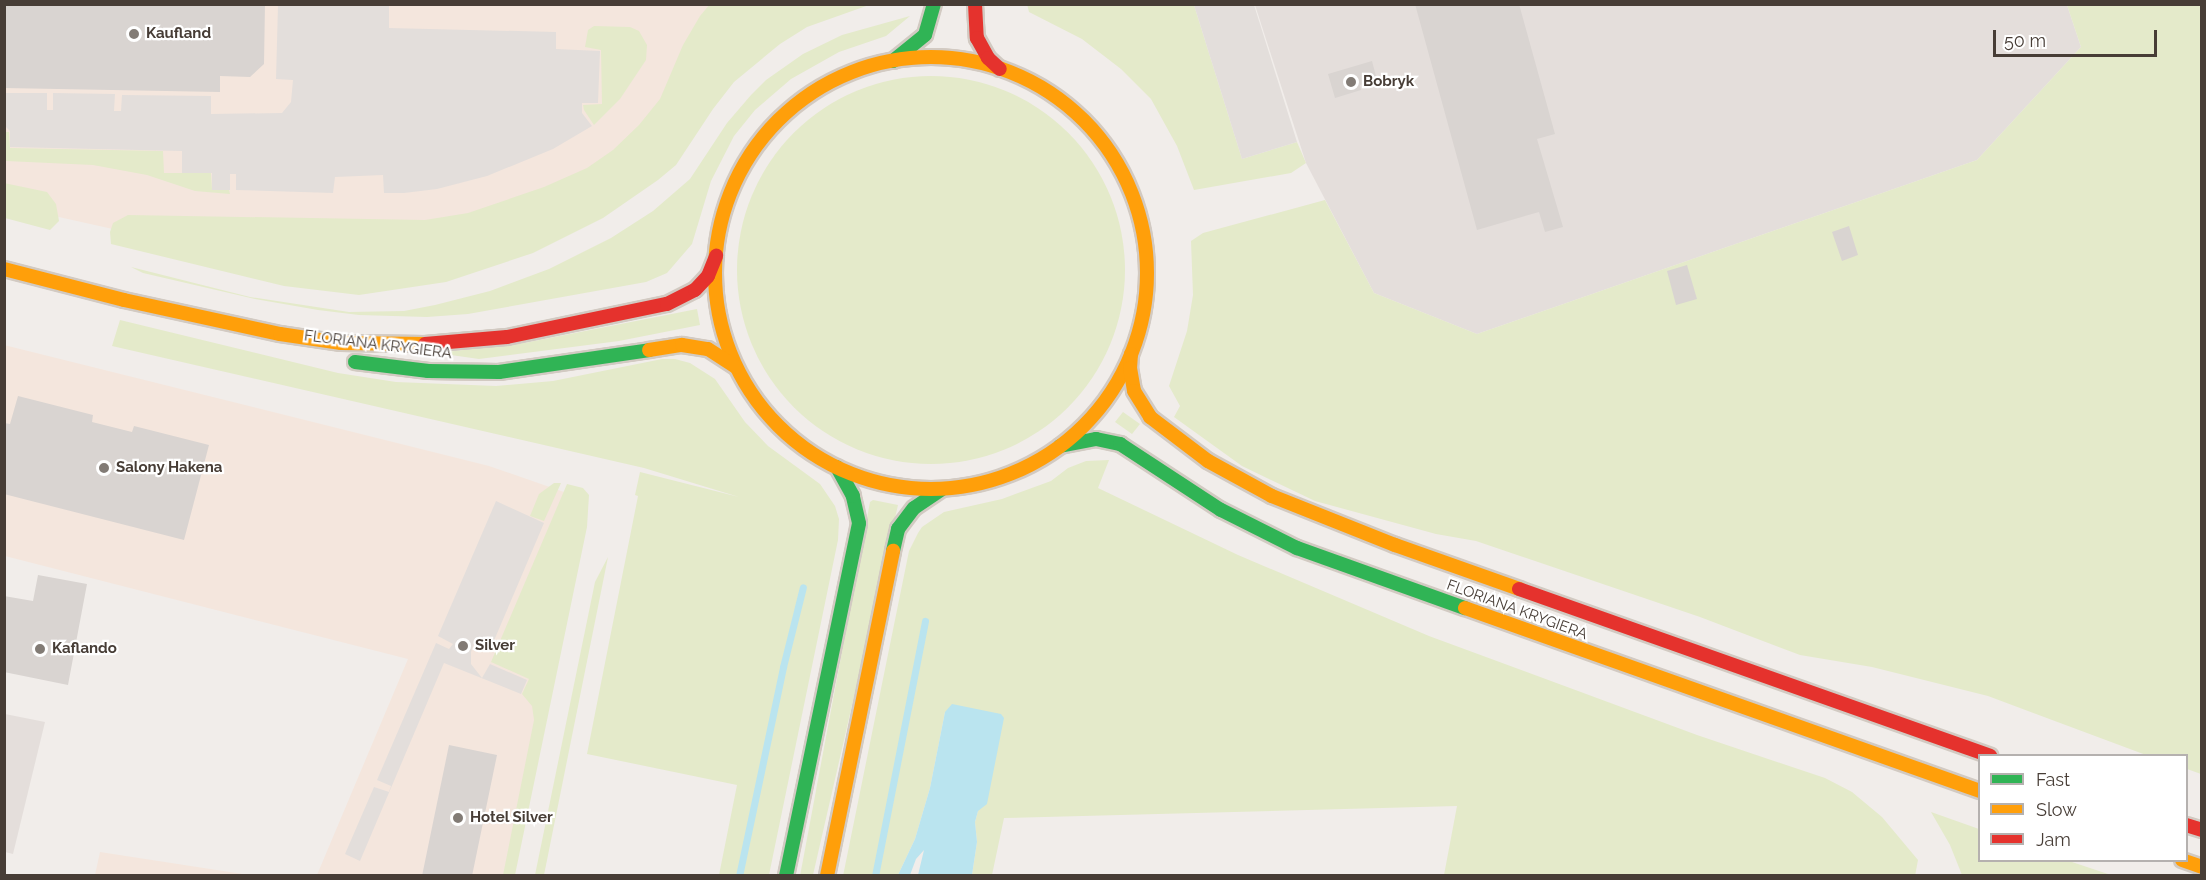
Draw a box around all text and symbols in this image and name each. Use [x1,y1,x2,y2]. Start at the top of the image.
scale bar [1996,18,2160,56]
place label: Kaufland [146,25,211,43]
marker: Kaufland [127,27,141,41]
text: 50 m [2004,30,2046,51]
place label: Bobryk [1363,73,1414,91]
marker: Bobryk [1344,75,1358,89]
street label: FLORIANA KRYGIERA [303,327,453,363]
place label: Salony Hakena [116,459,223,477]
marker: Salony Hakena [97,461,111,475]
street label: FLORIANA KRYGIERA [1444,576,1590,644]
place label: Silver [475,637,515,655]
marker: Silver [456,639,470,653]
place label: Kaflando [52,640,117,658]
marker: Kaflando [33,642,47,656]
legend [1978,754,2188,862]
text: Fast [2036,769,2070,790]
text: Slow [2036,799,2077,820]
place label: Hotel Silver [470,809,553,827]
marker: Hotel Silver [451,811,465,825]
text: Jam [2036,829,2071,850]

